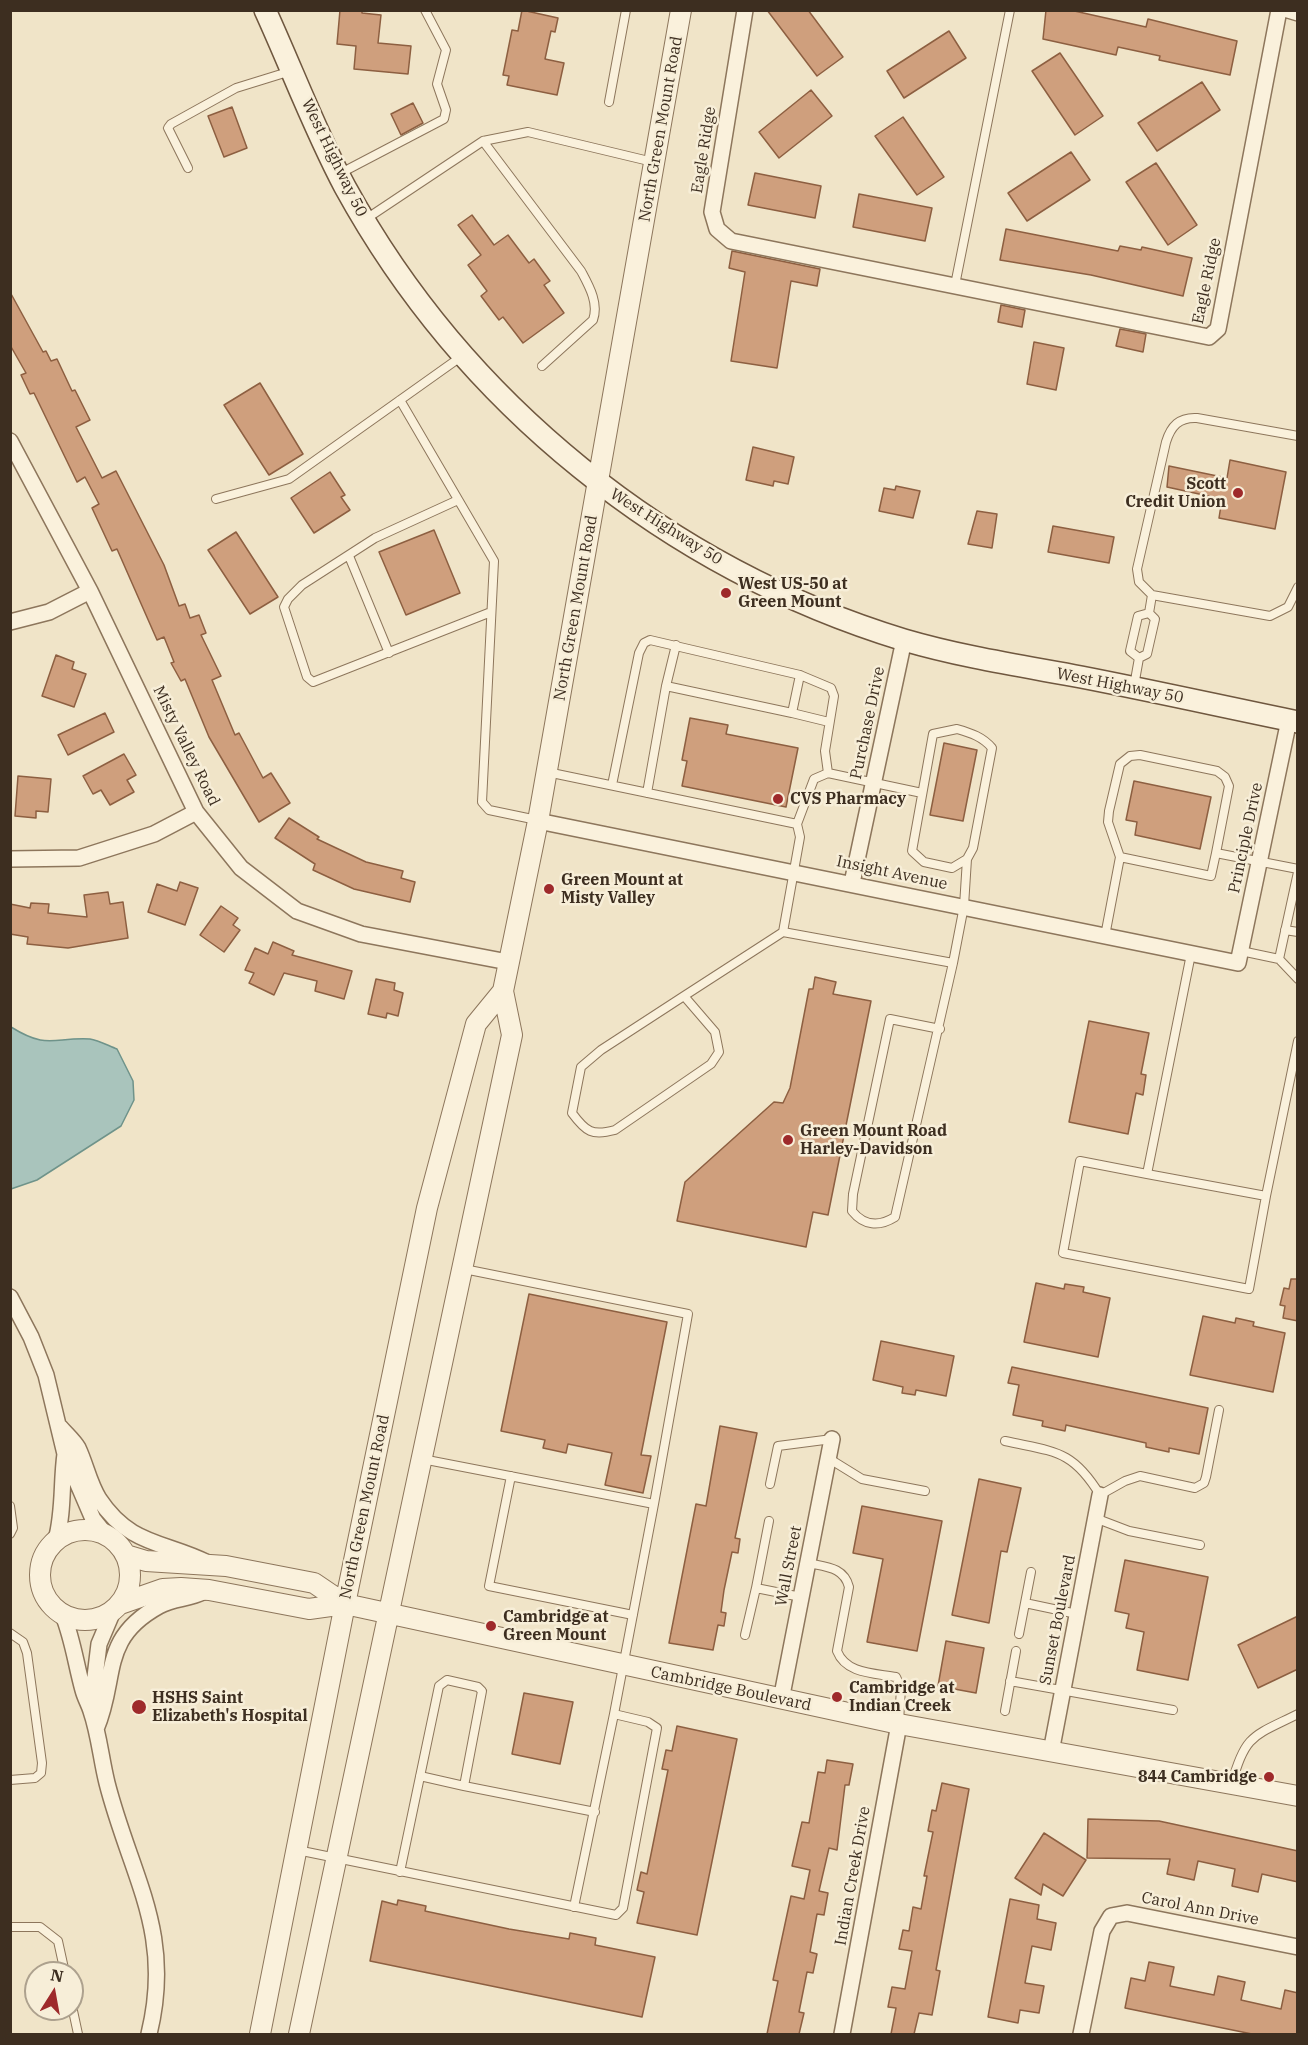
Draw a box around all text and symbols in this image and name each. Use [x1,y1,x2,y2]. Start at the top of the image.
street label: North Green Mount Road [635,35,687,223]
street label: West Highway 50 [297,96,371,220]
street label: Eagle Ridge [688,105,720,195]
street label: Eagle Ridge [1189,236,1225,326]
place label: Scott Credit Union [1125,474,1226,512]
street label: West Highway 50 [606,485,726,569]
marker: Scott Credit Union [1231,486,1245,500]
street label: North Green Mount Road [550,514,602,702]
place label: West US-50 at Green Mount [738,574,847,612]
marker: West US-50 at Green Mount [719,586,733,600]
street label: West Highway 50 [1055,664,1185,708]
street label: Purchase Drive [847,665,889,781]
street label: Misty Valley Road [149,683,223,809]
street label: Principle Drive [1225,781,1267,895]
place label: CVS Pharmacy [790,789,906,809]
marker: CVS Pharmacy [771,792,785,806]
street label: Insight Avenue [835,852,949,894]
place label: Green Mount at Misty Valley [561,870,683,908]
marker: Green Mount at Misty Valley [542,882,556,896]
place label: Green Mount Road Harley-Davidson [800,1121,947,1159]
marker: Green Mount Road Harley-Davidson [781,1133,795,1147]
street label: North Green Mount Road [336,1413,394,1601]
street label: Wall Street [772,1524,806,1608]
street label: Sunset Boulevard [1036,1553,1080,1687]
place label: Cambridge at Green Mount [503,1607,608,1645]
marker: Cambridge at Green Mount [484,1619,498,1633]
street label: Cambridge Boulevard [649,1663,813,1715]
place label: Cambridge at Indian Creek [849,1678,954,1716]
place label: HSHS Saint Elizabeth's Hospital [152,1688,308,1726]
marker: Cambridge at Indian Creek [830,1690,844,1704]
marker: HSHS Saint Elizabeth's Hospital [130,1698,148,1716]
place label: 844 Cambridge [1138,1767,1257,1787]
marker: 844 Cambridge [1262,1770,1276,1784]
street label: Indian Creek Drive [831,1805,875,1947]
street label: Carol Ann Drive [1140,1888,1260,1930]
north arrow [24,1961,84,2021]
text: N [49,1964,65,1986]

